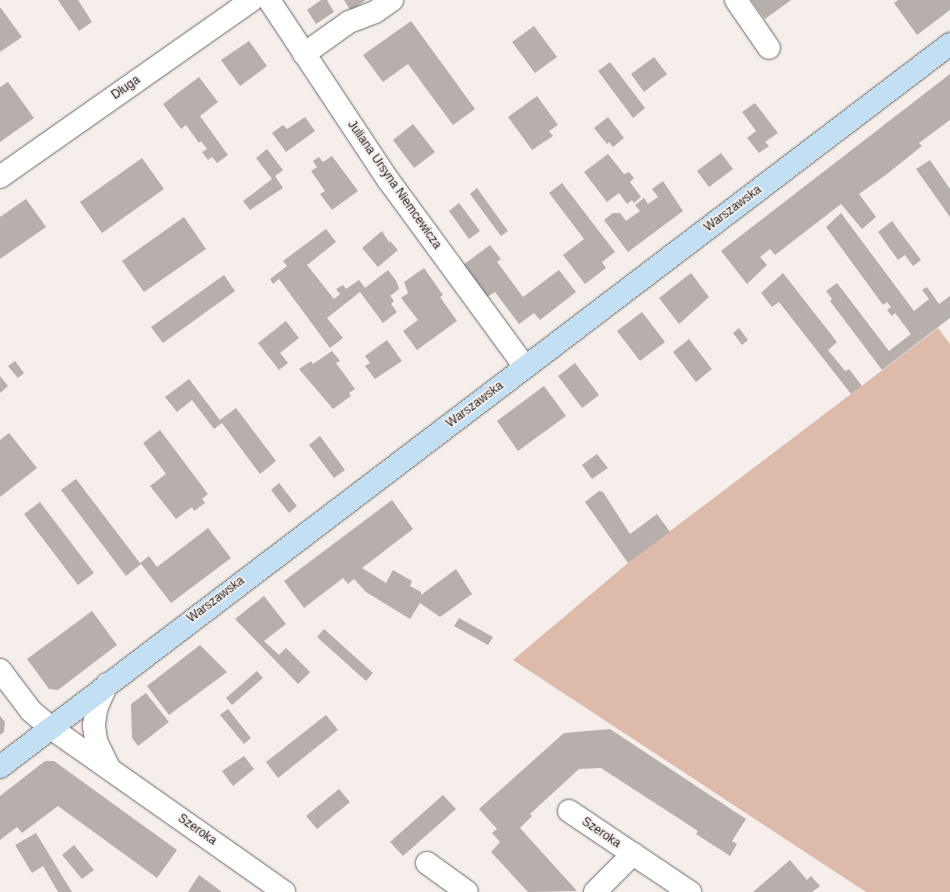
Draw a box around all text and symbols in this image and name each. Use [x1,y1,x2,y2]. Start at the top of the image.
street label: Długa [109,73,143,103]
street label: Juliana Ursyna Niemcewicza [344,118,444,252]
street label: Warszawska [702,183,764,235]
street label: Warszawska [444,379,506,431]
street label: Warszawska [185,574,247,626]
street label: Szeroka [175,811,219,849]
street label: Szeroka [579,815,623,851]

